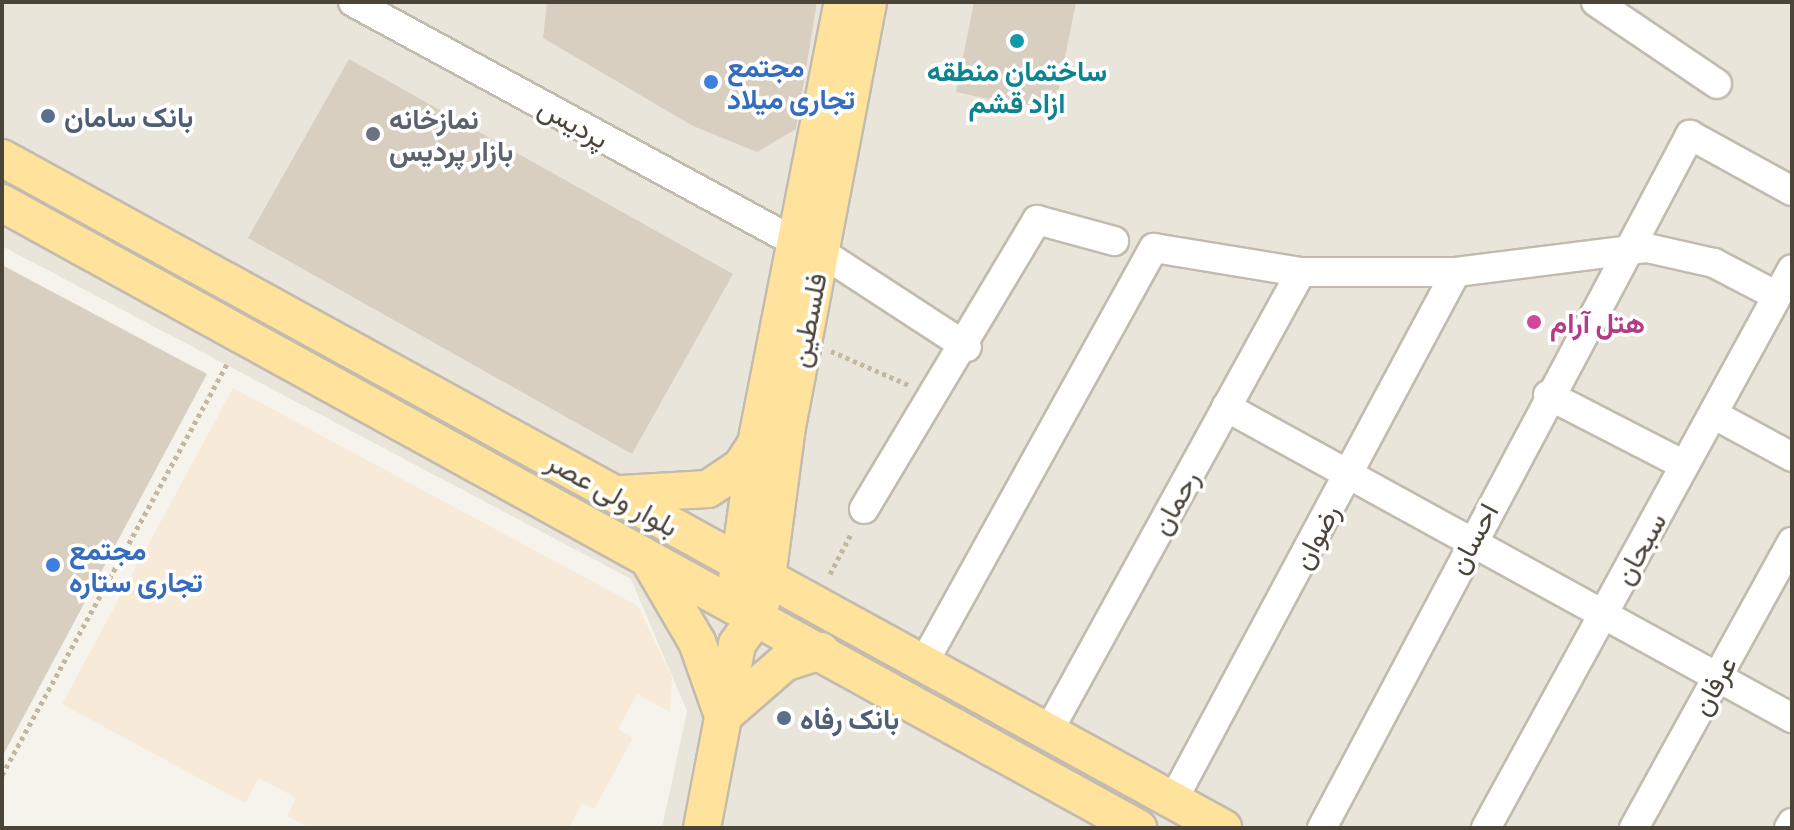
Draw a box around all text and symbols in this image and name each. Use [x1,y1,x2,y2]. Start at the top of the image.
marker: ساختمان منطقه ازاد قشم [1008,32,1026,50]
place label: مجتمع تجاری میلاد [727,49,855,115]
place label: ساختمان منطقه ازاد قشم [927,53,1107,119]
marker: مجتمع تجاری میلاد [702,73,720,91]
street label: پردیس [533,89,615,155]
place label: بانک سامان [64,99,193,133]
place label: نمازخانه بازار پردیس [389,101,513,167]
marker: بانک سامان [39,107,57,125]
marker: نمازخانه بازار پردیس [364,125,382,143]
street label: فلسطین [781,270,833,370]
place label: هتل آرام [1550,305,1645,339]
marker: هتل آرام [1525,313,1543,331]
street label: بلوار ولی عصر [541,443,685,543]
street label: رحمان [1143,464,1205,540]
street label: احسان [1440,497,1504,579]
street label: رضوان [1284,498,1346,574]
street label: سبحان [1606,506,1672,590]
place label: مجتمع تجاری ستاره [69,532,203,598]
marker: مجتمع تجاری ستاره [44,556,62,574]
street label: عرفان [1683,649,1743,721]
place label: بانک رفاه [800,701,899,735]
marker: بانک رفاه [775,709,793,727]

